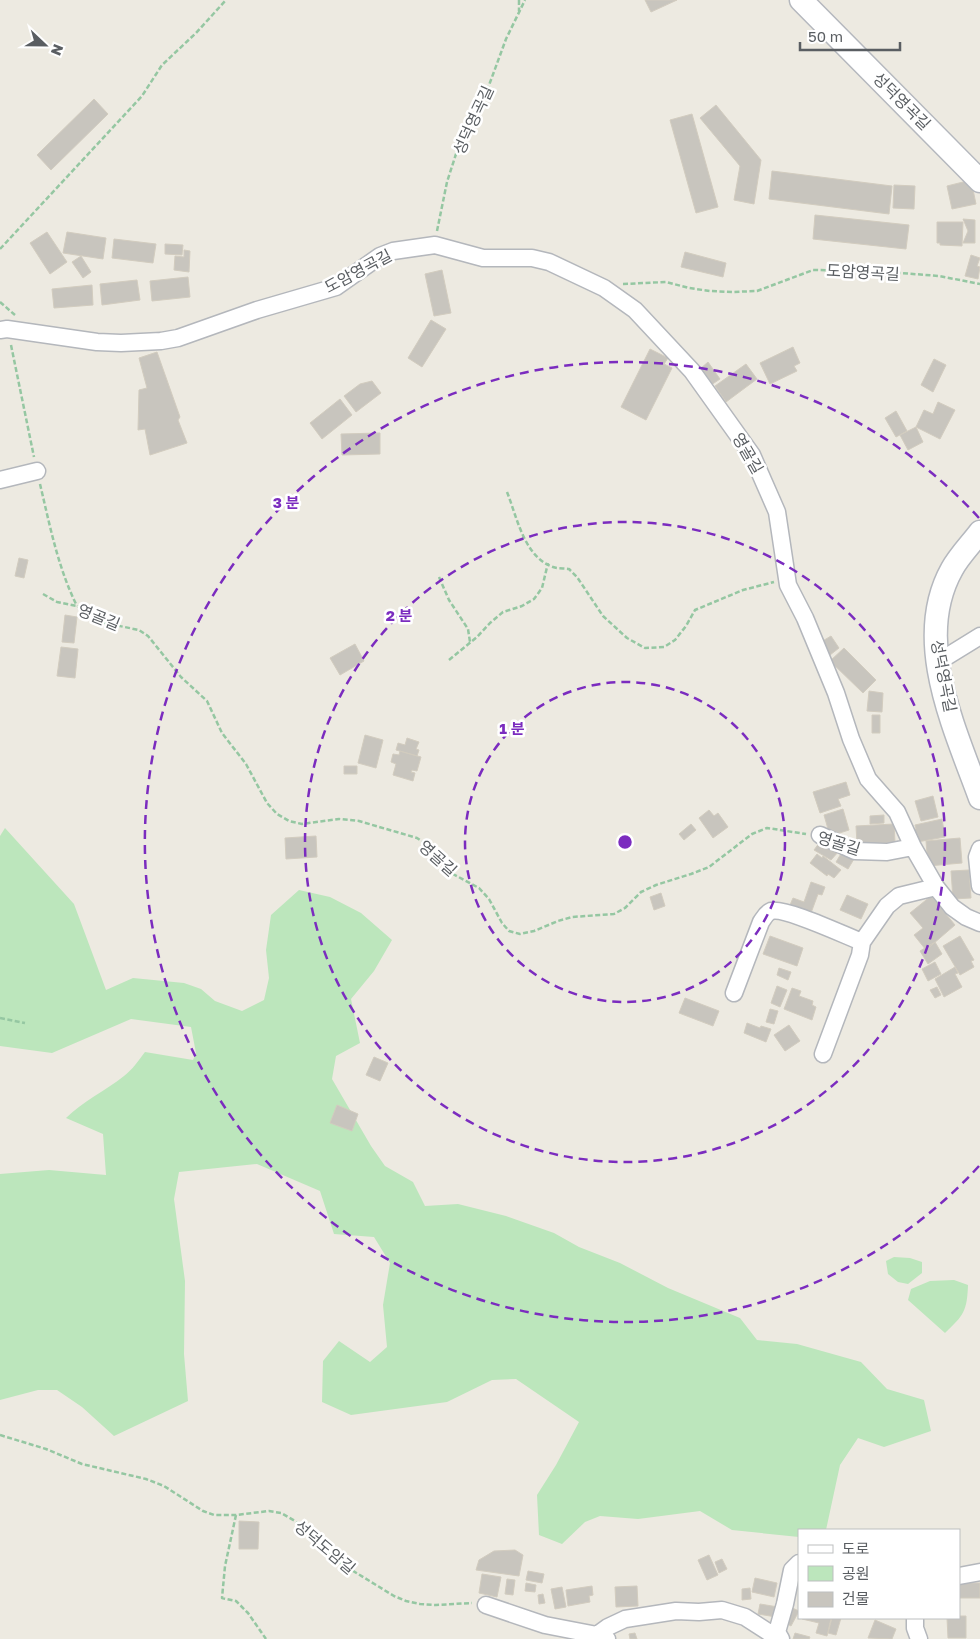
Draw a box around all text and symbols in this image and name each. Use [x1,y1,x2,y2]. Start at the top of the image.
north arrow [20,20,70,70]
scale bar [800,20,900,52]
text: 50 m [808,27,843,45]
text: N [48,42,67,58]
street label: 성덕영곡길 [869,68,935,134]
street label: 성덕영곡길 [448,82,498,158]
street label: 도암영곡길 [321,245,395,297]
street label: 도암영곡길 [826,260,900,284]
street label: 영골길 [728,429,768,477]
text: 3 분 [273,493,300,511]
street label: 영골길 [75,599,123,635]
text: 2 분 [386,606,413,624]
street label: 성덕영곡길 [927,638,961,714]
text: 1 분 [499,719,525,737]
street label: 영골길 [815,827,863,859]
centre of rings [616,833,634,851]
street label: 영골길 [415,836,461,880]
street label: 성덕도암길 [290,1516,360,1578]
legend [798,1529,960,1619]
text: 도로 [842,1539,870,1557]
text: 공원 [842,1564,870,1582]
text: 건물 [842,1589,870,1607]

